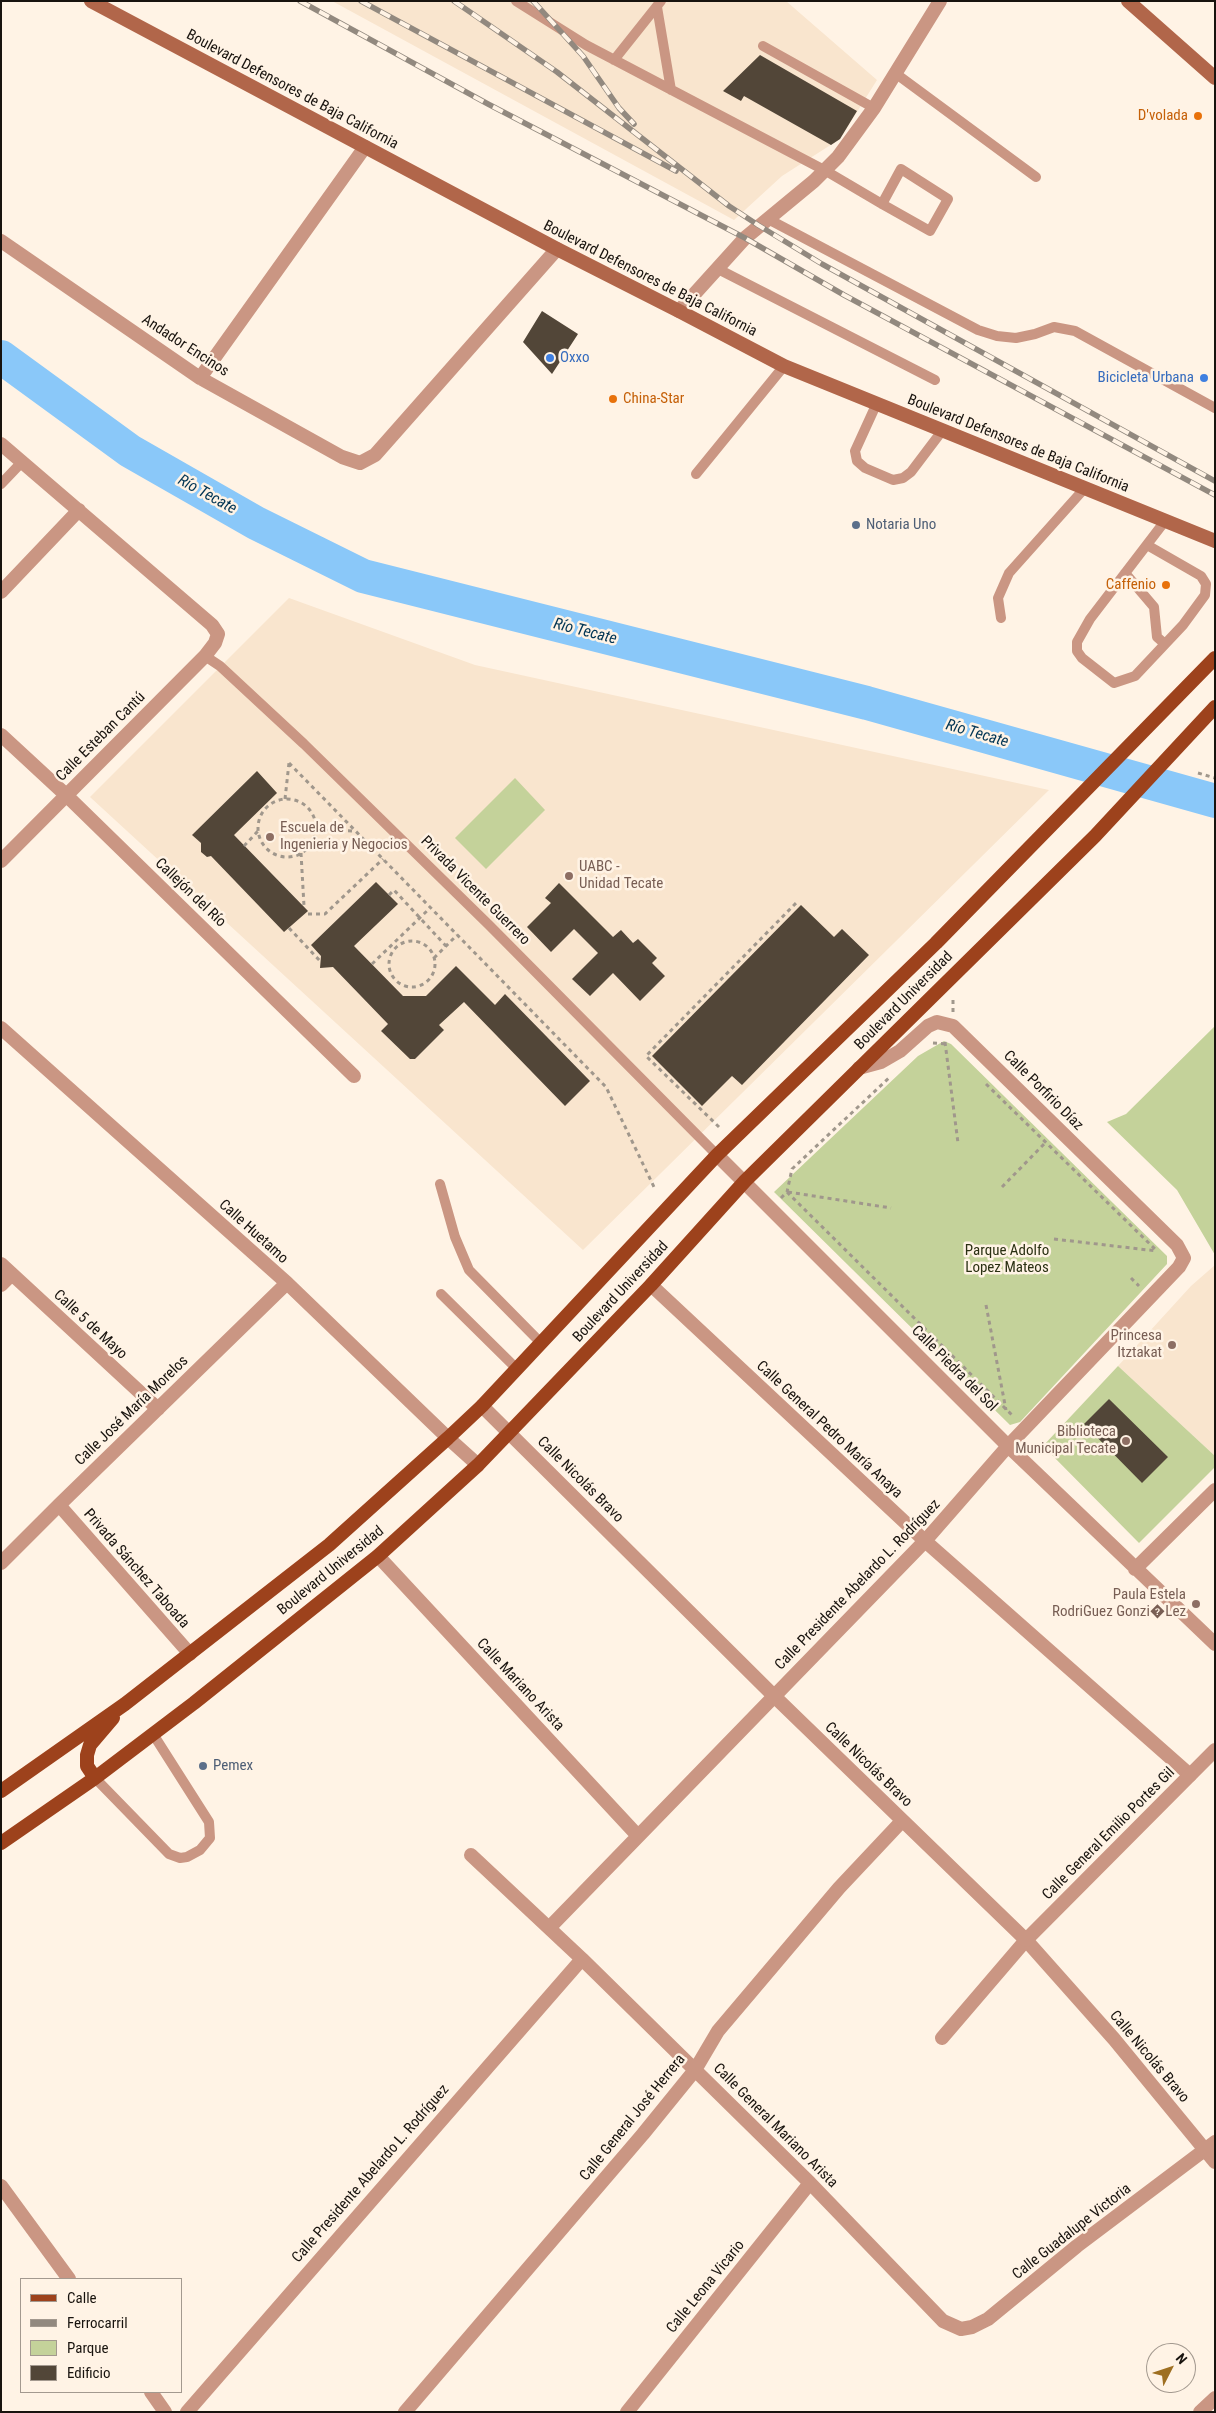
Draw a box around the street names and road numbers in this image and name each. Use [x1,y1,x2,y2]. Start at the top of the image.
street label: Boulevard Defensores de Baja California [183,26,401,154]
street label: Boulevard Defensores de Baja California [540,217,760,341]
street label: Andador Encinos [138,311,232,381]
street label: Boulevard Defensores de Baja California [905,391,1131,497]
street label: Calle Esteban Cantú [53,689,149,785]
street label: Privada Vicente Guerrero [417,833,533,949]
street label: Callejón del Río [151,855,229,931]
street label: Boulevard Universidad [851,948,957,1054]
street label: Calle Porfirio Díaz [999,1047,1087,1135]
street label: Calle Huetamo [215,1196,291,1268]
street label: Boulevard Universidad [570,1238,672,1346]
street label: Calle 5 de Mayo [50,1286,130,1364]
street label: Calle Piedra del Sol [907,1322,1001,1416]
street label: Calle José María Morelos [72,1352,192,1470]
street label: Calle General Pedro María Anaya [752,1358,906,1502]
street label: Calle Nicolás Bravo [533,1433,627,1527]
street label: Calle Presidente Abelardo L. Rodríguez [772,1496,944,1674]
street label: Privada Sánchez Taboada [79,1506,193,1632]
street label: Boulevard Universidad [274,1523,388,1619]
street label: Calle Mariano Arista [472,1635,568,1735]
street label: Calle Nicolás Bravo [821,1719,915,1811]
street label: Calle General Emilio Portes Gil [1039,1764,1179,1904]
street label: Calle Nicolás Bravo [1105,2007,1193,2107]
street label: Calle General José Herrera [576,2051,690,2185]
street label: Calle General Mariano Arista [709,2060,841,2192]
street label: Calle Presidente Abelardo L. Rodríguez [289,2081,453,2267]
street label: Calle Guadalupe Victoria [1009,2180,1135,2284]
street label: Calle Leona Vicario [663,2237,749,2337]

